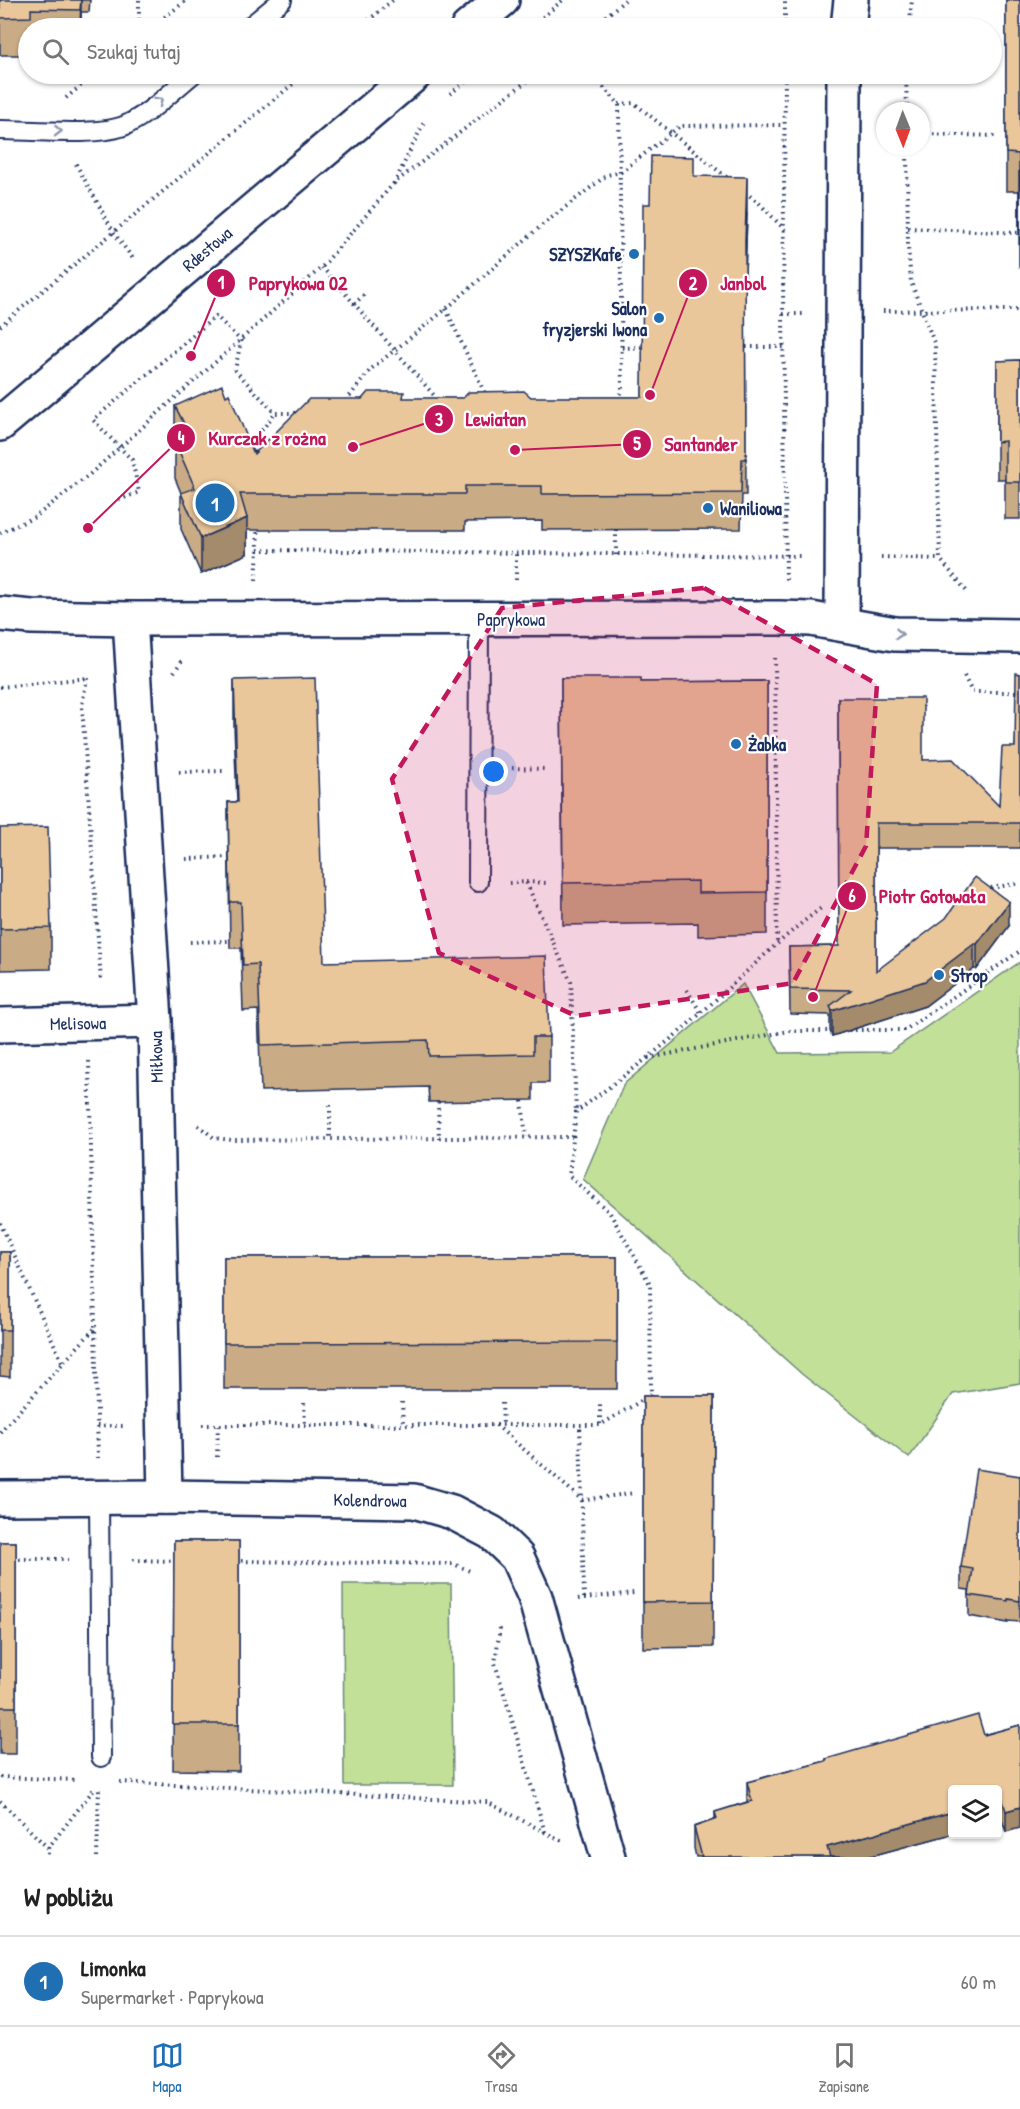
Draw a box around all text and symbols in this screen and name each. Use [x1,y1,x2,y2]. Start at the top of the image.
search box [18,18,1002,84]
icon: search [39,35,72,68]
text: Szukaj tutaj [87,36,181,66]
one-way arrow [153,97,164,108]
north arrow [876,102,930,156]
one-way arrow [54,125,63,137]
street label: Rdestowa [177,221,237,277]
place label: SZYSZKafe [549,242,623,267]
marker: SZYSZKafe [627,247,641,261]
callout: Paprykowa 02 [206,264,359,302]
callout: Janbol [678,264,778,302]
text: Paprykowa 02 [249,269,348,297]
text: Janbol [720,269,767,296]
text: 1 [218,270,225,295]
text: 2 [689,271,698,296]
place label: Salon fryzjerski Iwona [542,296,648,343]
marker: Salon fryzjerski Iwona [652,311,666,325]
callout: Lewiatan [424,400,538,438]
text: Lewiatan [466,405,526,432]
text: 3 [435,407,443,432]
callout: Kurczak z rożna [166,419,338,457]
text: Kurczak z rożna [208,424,326,451]
text: 4 [178,425,185,450]
callout: Santander [622,425,749,463]
text: Santander [664,430,738,457]
text: 5 [633,431,641,456]
pin: 1 [196,480,234,526]
place label: Waniliowa [720,496,783,521]
marker: Waniliowa [701,501,715,515]
street label: Paprykowa [477,607,545,632]
one-way arrow [895,627,904,640]
place label: Żabka [748,732,787,757]
marker: Żabka [729,737,743,751]
your location [479,757,508,786]
callout: Piotr Gotowała [837,877,997,915]
text: Piotr Gotowała [879,882,985,909]
text: 6 [848,883,856,908]
place label: Strop [951,963,988,989]
marker: Strop [932,968,946,982]
street label: Melisowa [50,1010,106,1036]
street label: Miłkowa [143,1031,169,1083]
street label: Kolendrowa [333,1487,407,1513]
map controls [948,1785,1002,1839]
button: layers [948,1785,1002,1839]
text: W pobliżu [24,1879,113,1914]
text: Limonka [81,1953,146,1983]
text: 1 [40,1968,47,1995]
text: 60 m [961,1968,996,1995]
text: Supermarket · Paprykowa [81,1983,264,2010]
tab: Mapa [151,2039,184,2097]
tab: Trasa [485,2039,518,2097]
tab: Zapisane [819,2039,869,2097]

